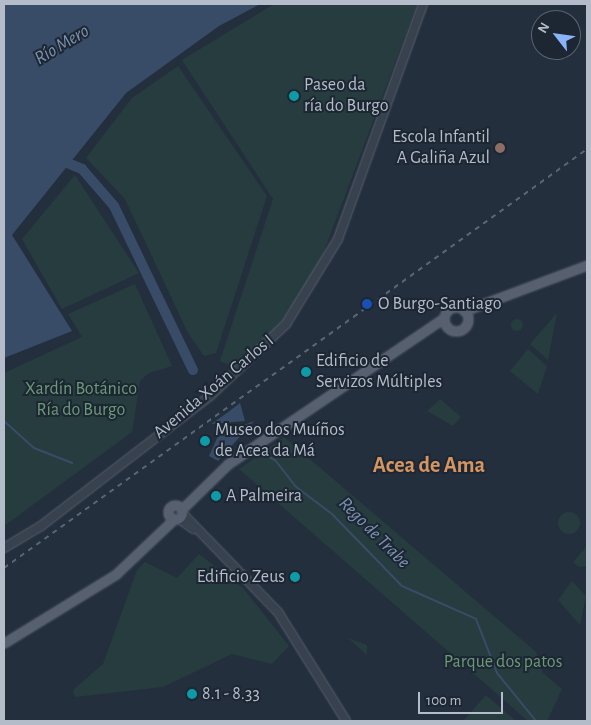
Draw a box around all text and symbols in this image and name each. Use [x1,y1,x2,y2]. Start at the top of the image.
north arrow [531,10,581,60]
water label: Río Mero [30,20,94,70]
text: N [535,20,552,36]
place label: Paseo da ría do Burgo [304,75,389,118]
marker: Paseo da ría do Burgo [288,90,300,102]
place label: Escola Infantil A Galiña Azul [392,127,490,170]
marker: Escola Infantil A Galiña Azul [494,142,506,154]
place label: O Burgo-Santiago [378,293,502,315]
marker: O Burgo-Santiago [360,297,374,311]
street label: Avenida Xoán Carlos I [149,330,279,444]
place label: Edificio de Servizos Múltiples [316,351,442,394]
marker: Edificio de Servizos Múltiples [300,366,312,378]
park label: Xardín Botánico Ría do Burgo [25,379,137,422]
place label: Museo dos Muíños de Acea da Má [215,420,345,462]
marker: Museo dos Muíños de Acea da Má [199,435,211,447]
district label: Acea de Ama [373,453,485,479]
place label: A Palmeira [226,485,302,507]
marker: A Palmeira [210,490,222,502]
water label: Rego de Trabe [334,493,414,573]
place label: Edificio Zeus [197,566,285,588]
marker: Edificio Zeus [289,571,301,583]
park label: Parque dos patos [444,651,562,673]
scale bar [421,682,506,714]
place label: 8.1 - 8.33 [202,683,260,705]
marker: 8.1 - 8.33 [186,688,198,700]
text: 100 m [426,693,461,708]

